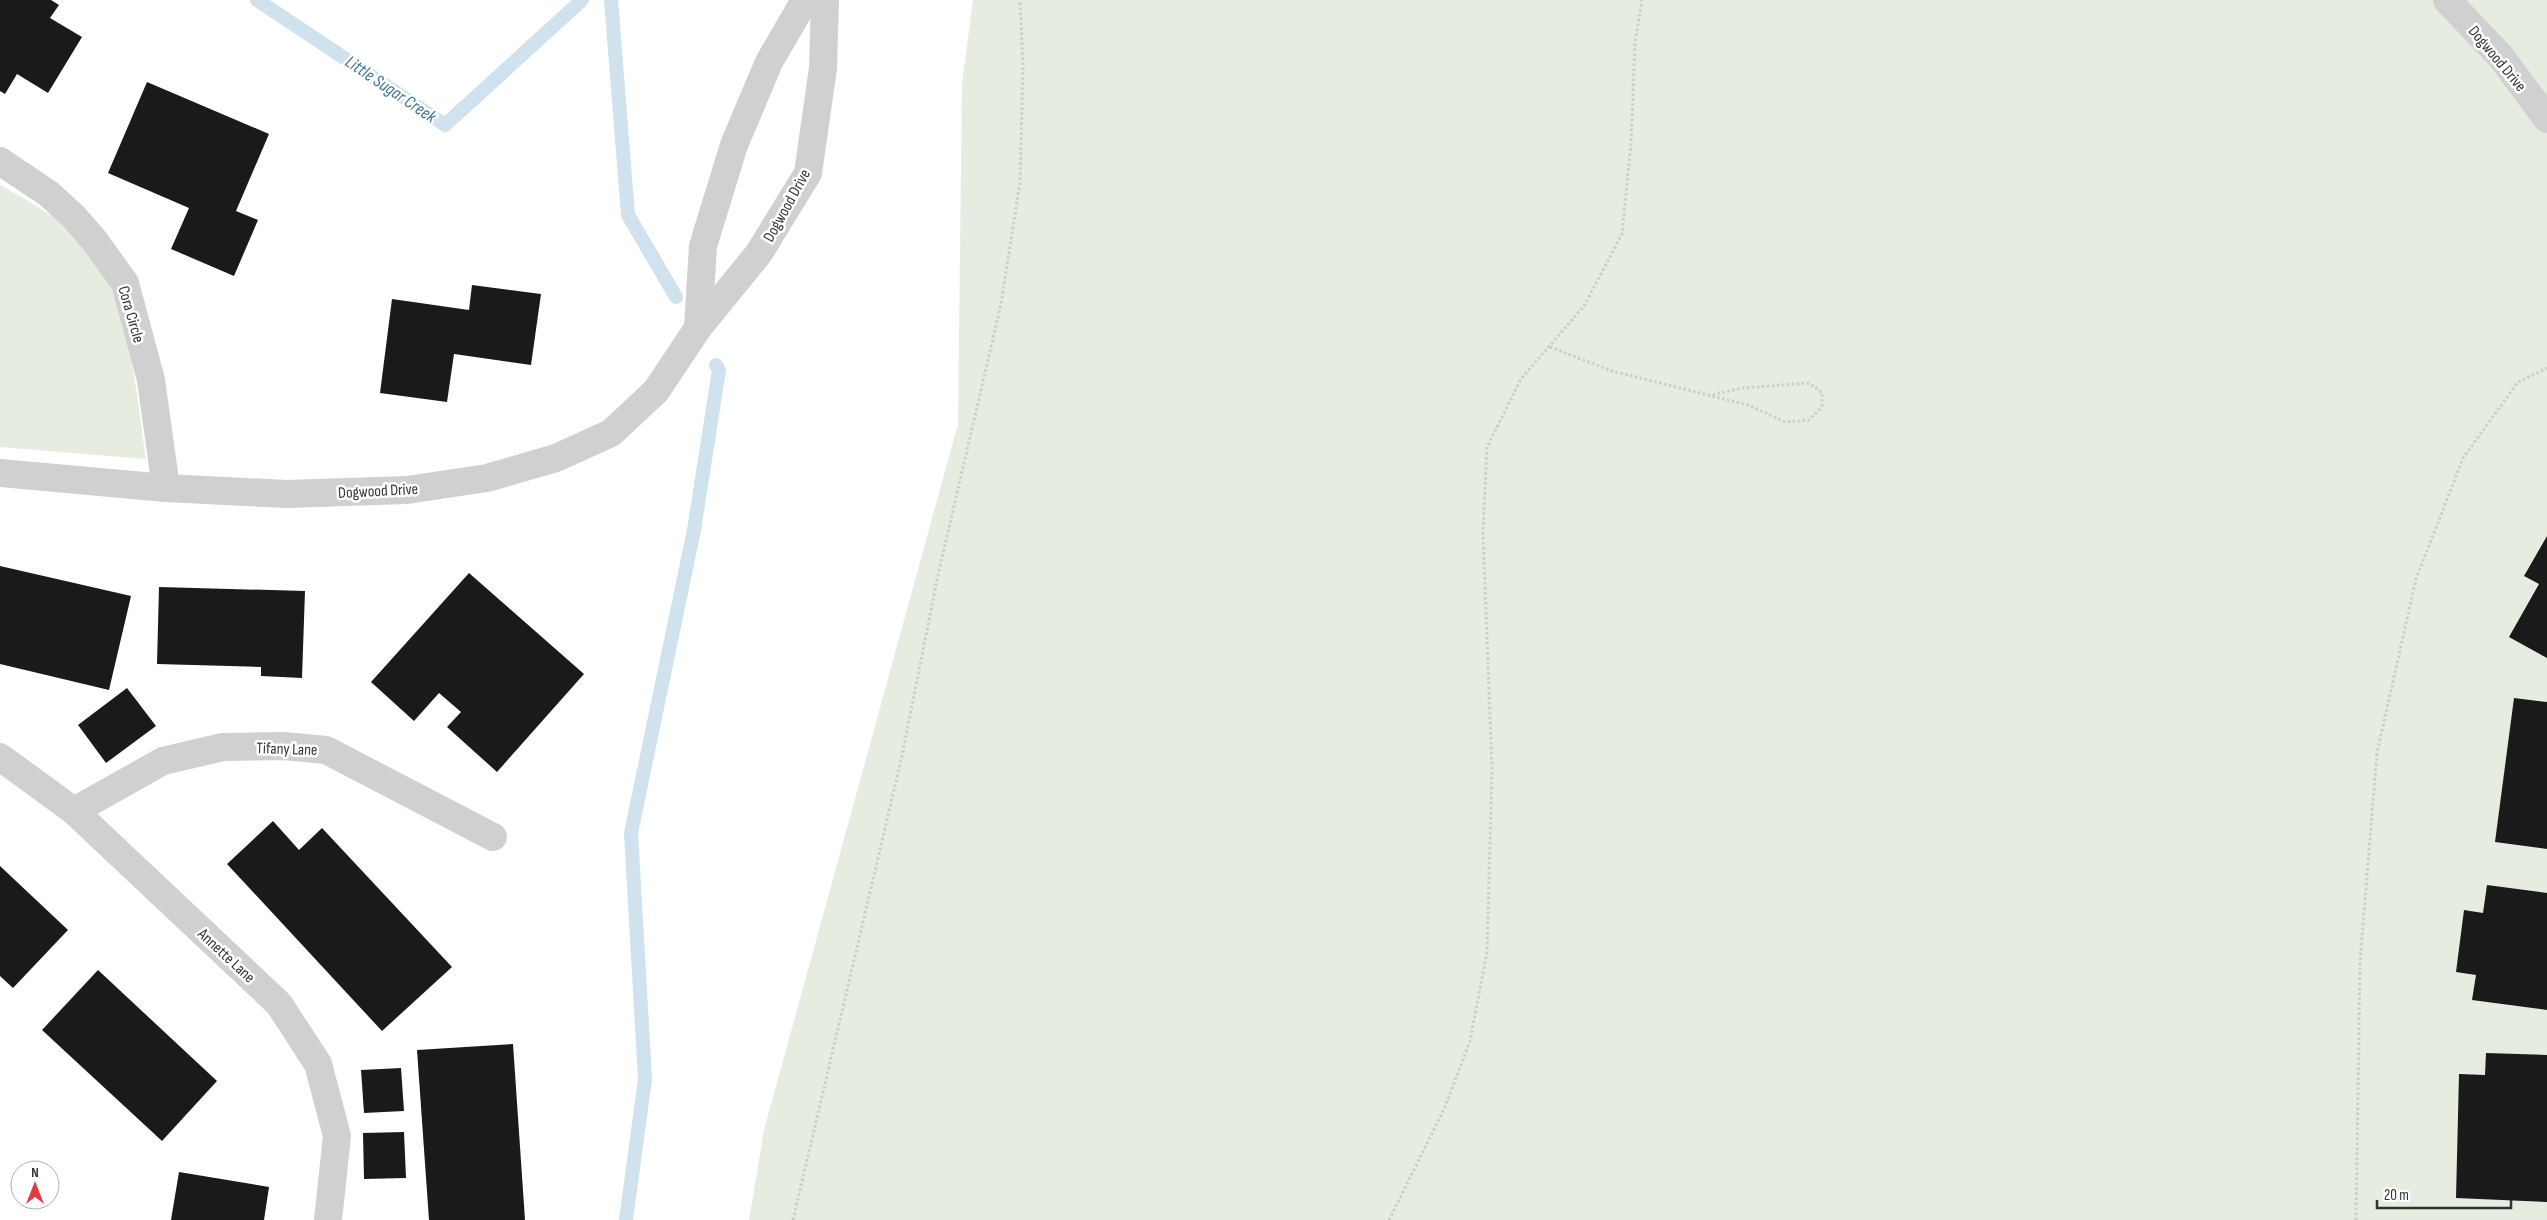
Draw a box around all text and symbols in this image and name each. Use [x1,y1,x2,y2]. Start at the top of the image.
street label: Dogwood Drive [2464,22,2530,96]
water label: Little Sugar Creek [341,51,441,128]
street label: Dogwood Drive [760,166,815,245]
street label: Cora Circle [113,284,148,345]
street label: Dogwood Drive [338,480,419,503]
street label: Tifany Lane [256,739,318,760]
street label: Annette Lane [193,924,258,987]
north arrow [10,1160,60,1210]
text: N [31,1164,39,1181]
scale bar [2377,1178,2511,1210]
text: 20 m [2384,1186,2409,1205]

